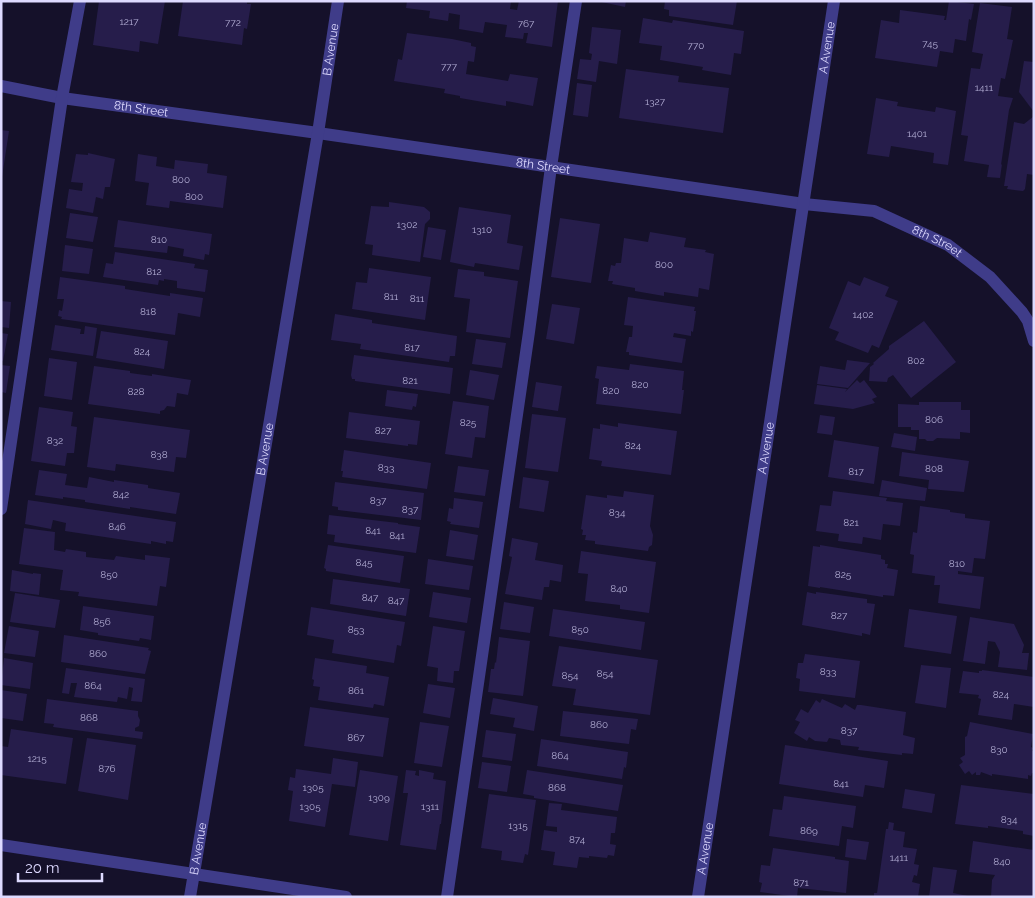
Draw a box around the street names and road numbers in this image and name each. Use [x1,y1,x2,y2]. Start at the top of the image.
street label: A Avenue [816,21,838,75]
street label: B Avenue [320,22,342,77]
street label: 8th Street [113,98,169,119]
street label: 8th Street [515,155,571,177]
street label: 8th Street [910,222,965,260]
street label: A Avenue [755,421,777,475]
street label: B Avenue [254,422,276,476]
street label: B Avenue [187,821,209,876]
street label: A Avenue [694,822,716,876]

